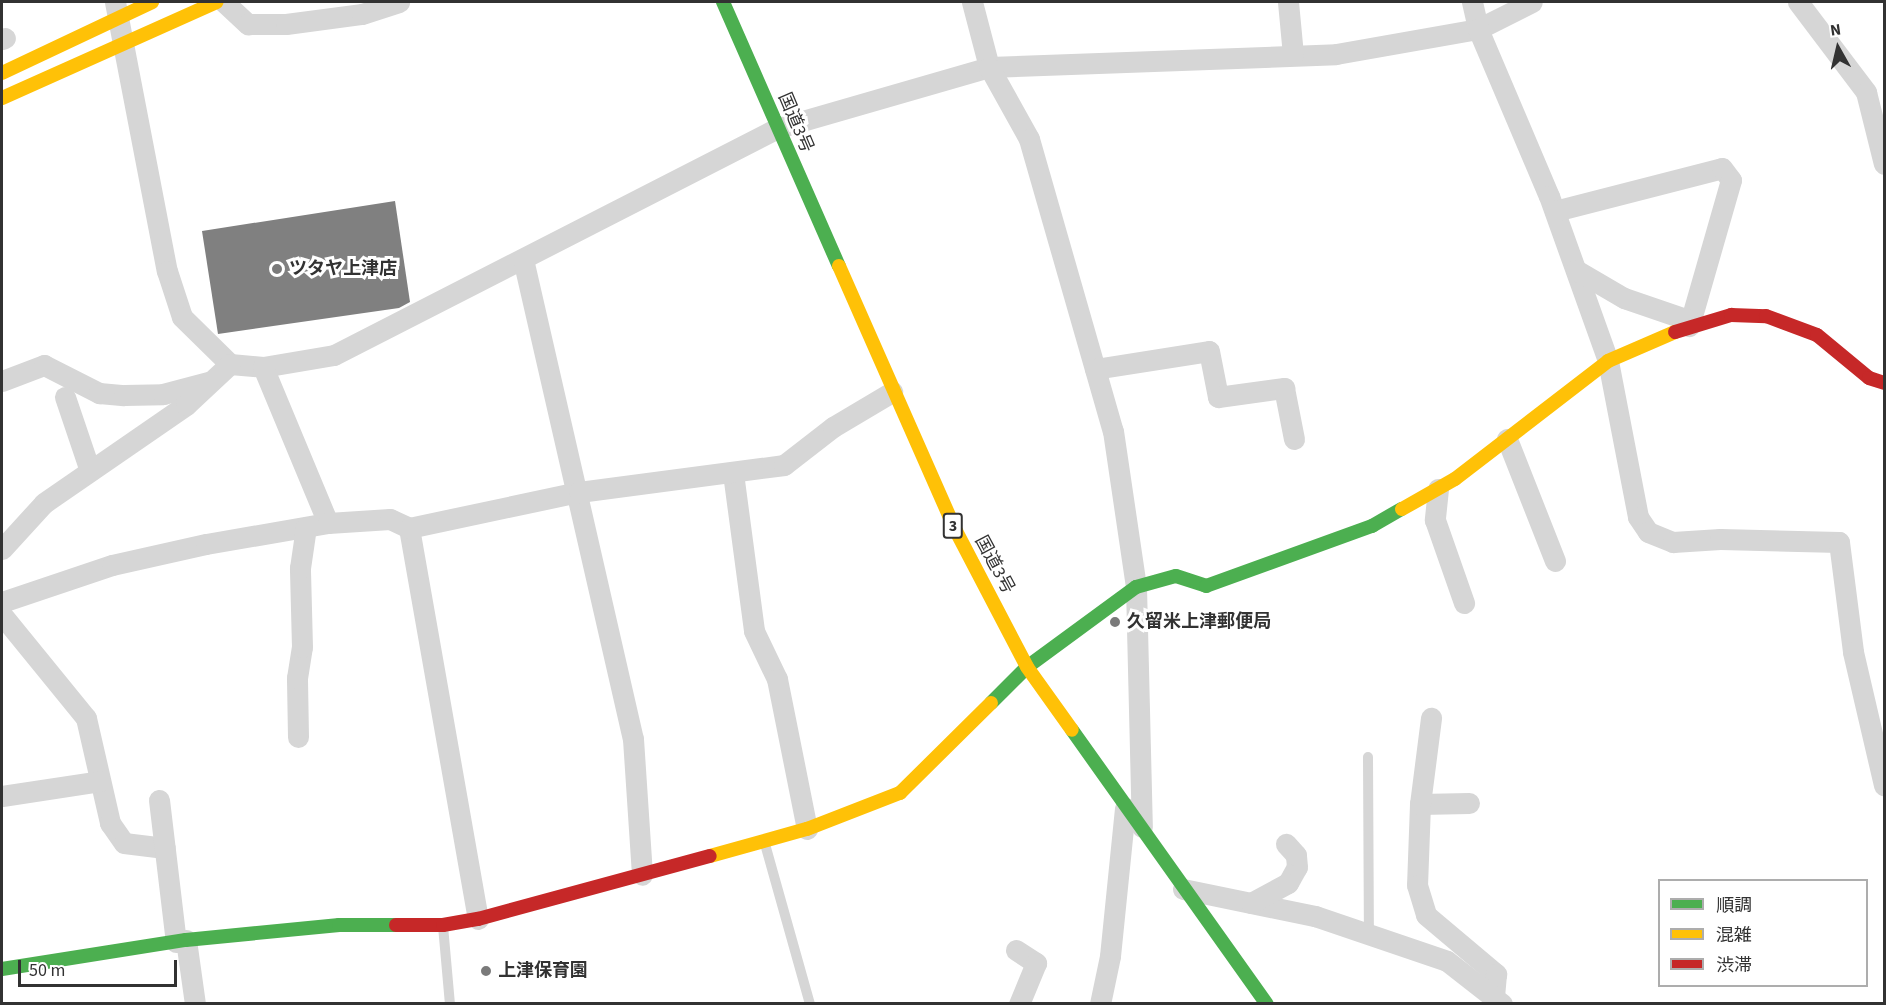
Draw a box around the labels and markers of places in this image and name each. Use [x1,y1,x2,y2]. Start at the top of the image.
place label: ツタヤ上津店 [289,258,397,280]
marker: ツタヤ上津店 [270,262,284,276]
place label: 久留米上津郵便局 [1127,611,1271,633]
marker: 久留米上津郵便局 [1108,615,1122,629]
place label: 上津保育園 [498,960,588,982]
marker: 上津保育園 [479,964,493,978]

